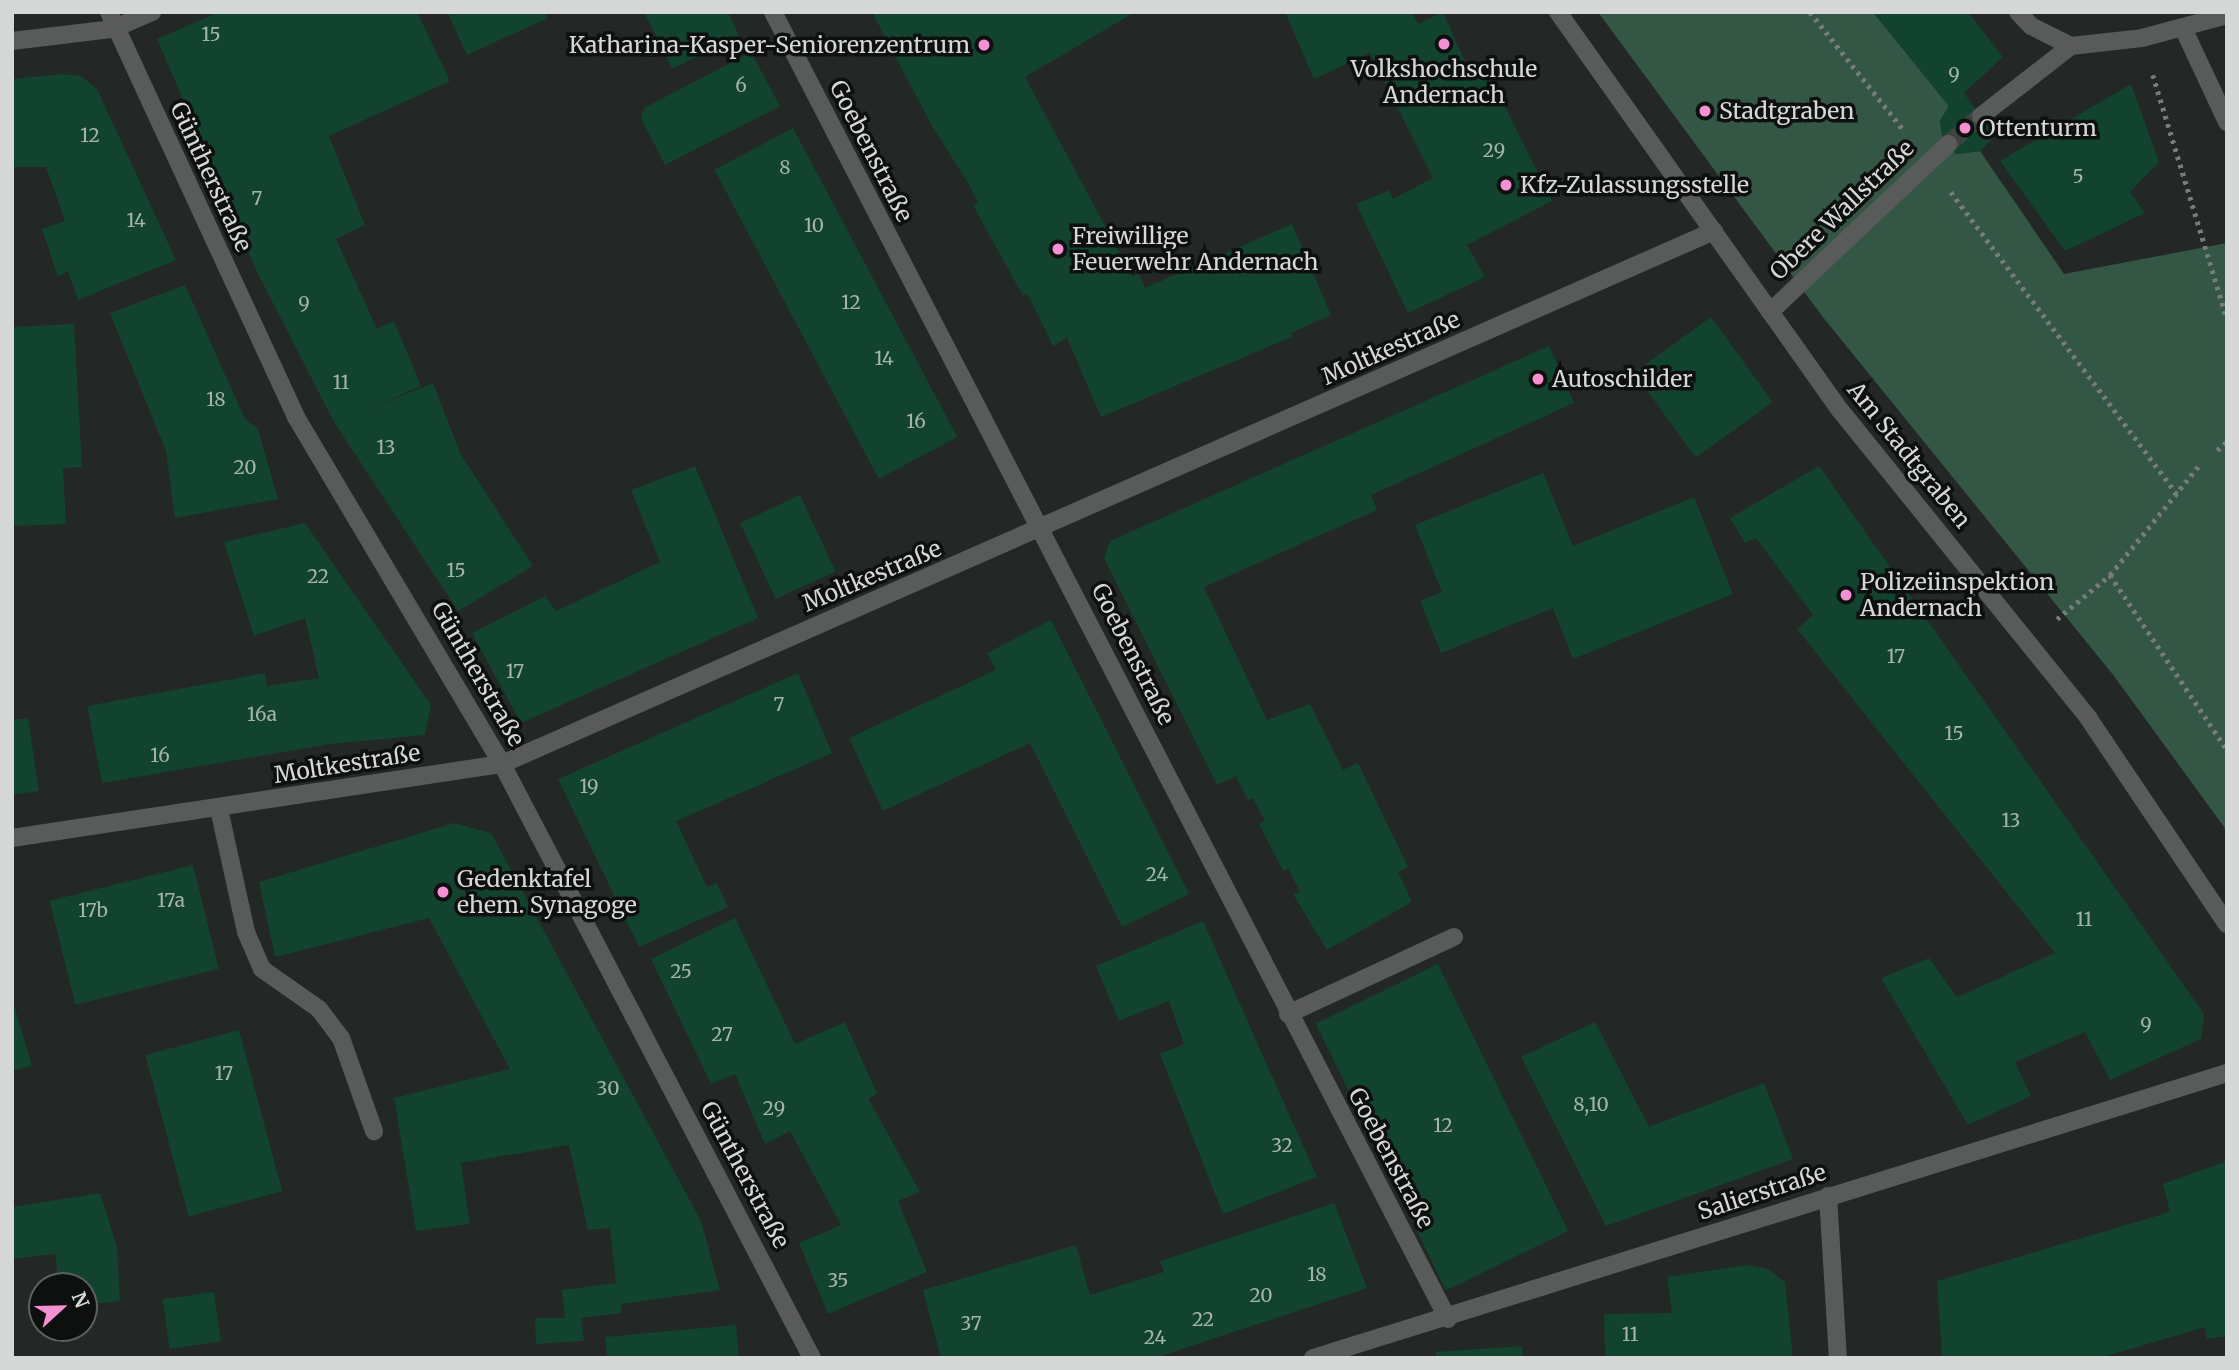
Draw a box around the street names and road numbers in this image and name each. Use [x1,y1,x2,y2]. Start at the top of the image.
street label: Goebenstraße [824,76,918,226]
street label: Güntherstraße [164,98,258,256]
street label: Obere Wallstraße [1764,134,1920,286]
street label: Moltkestraße [1318,305,1464,391]
street label: Am Stadtgraben [1842,376,1976,534]
street label: Moltkestraße [799,534,945,618]
street label: Goebenstraße [1086,579,1180,729]
street label: Güntherstraße [426,597,530,751]
street label: Moltkestraße [272,739,422,789]
street label: Goebenstraße [1342,1083,1440,1233]
street label: Güntherstraße [695,1097,795,1253]
street label: Salierstraße [1694,1158,1830,1226]

